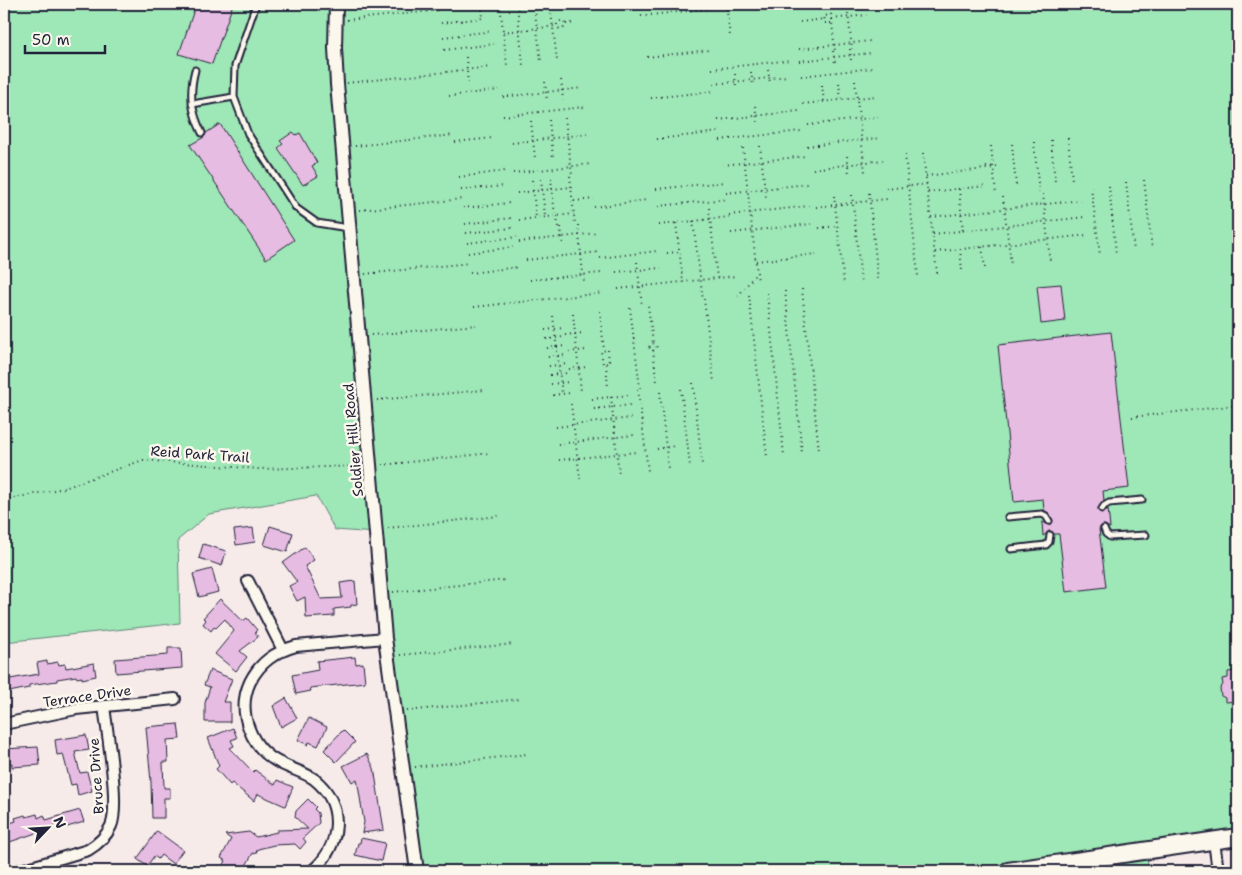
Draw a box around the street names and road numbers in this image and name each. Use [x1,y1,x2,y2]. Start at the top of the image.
street label: Soldier Hill Road [339,382,367,498]
street label: Reid Park Trail [150,442,251,466]
street label: Terrace Drive [42,681,132,711]
street label: Bruce Drive [84,737,108,815]

